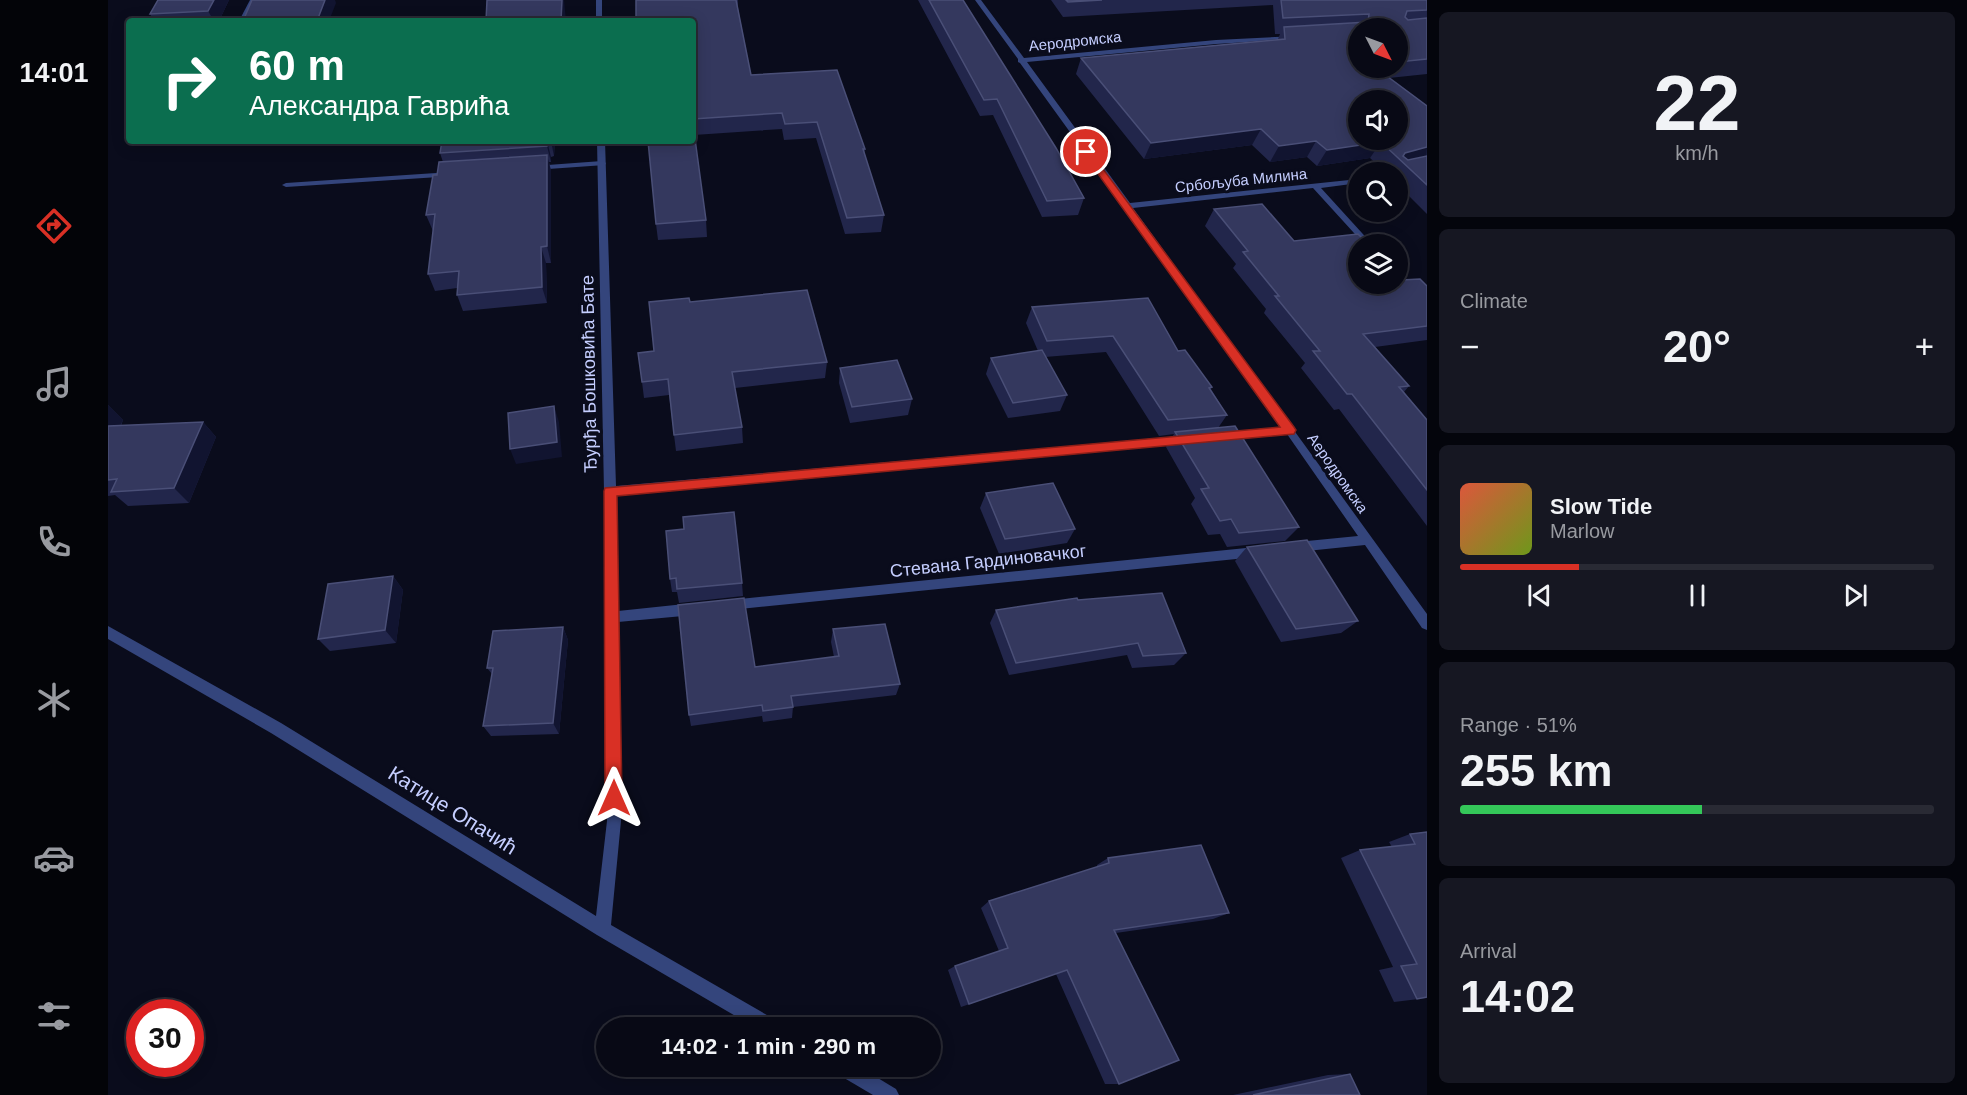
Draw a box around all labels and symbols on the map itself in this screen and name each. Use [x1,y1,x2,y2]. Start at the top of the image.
north arrow [1348,18,1408,78]
street label: Аеродромска [1028,28,1123,54]
pin [1060,126,1111,177]
street label: Србољуба Милина [1174,165,1309,195]
street label: Ђурђа Бошковића Бате [577,275,601,473]
street label: Аеродромска [1304,430,1372,517]
street label: Стевана Гардиновачког [889,541,1088,581]
street label: Катице Опачић [384,761,522,859]
position arrow [582,766,646,830]
speed limit sign: 30 [126,999,204,1077]

